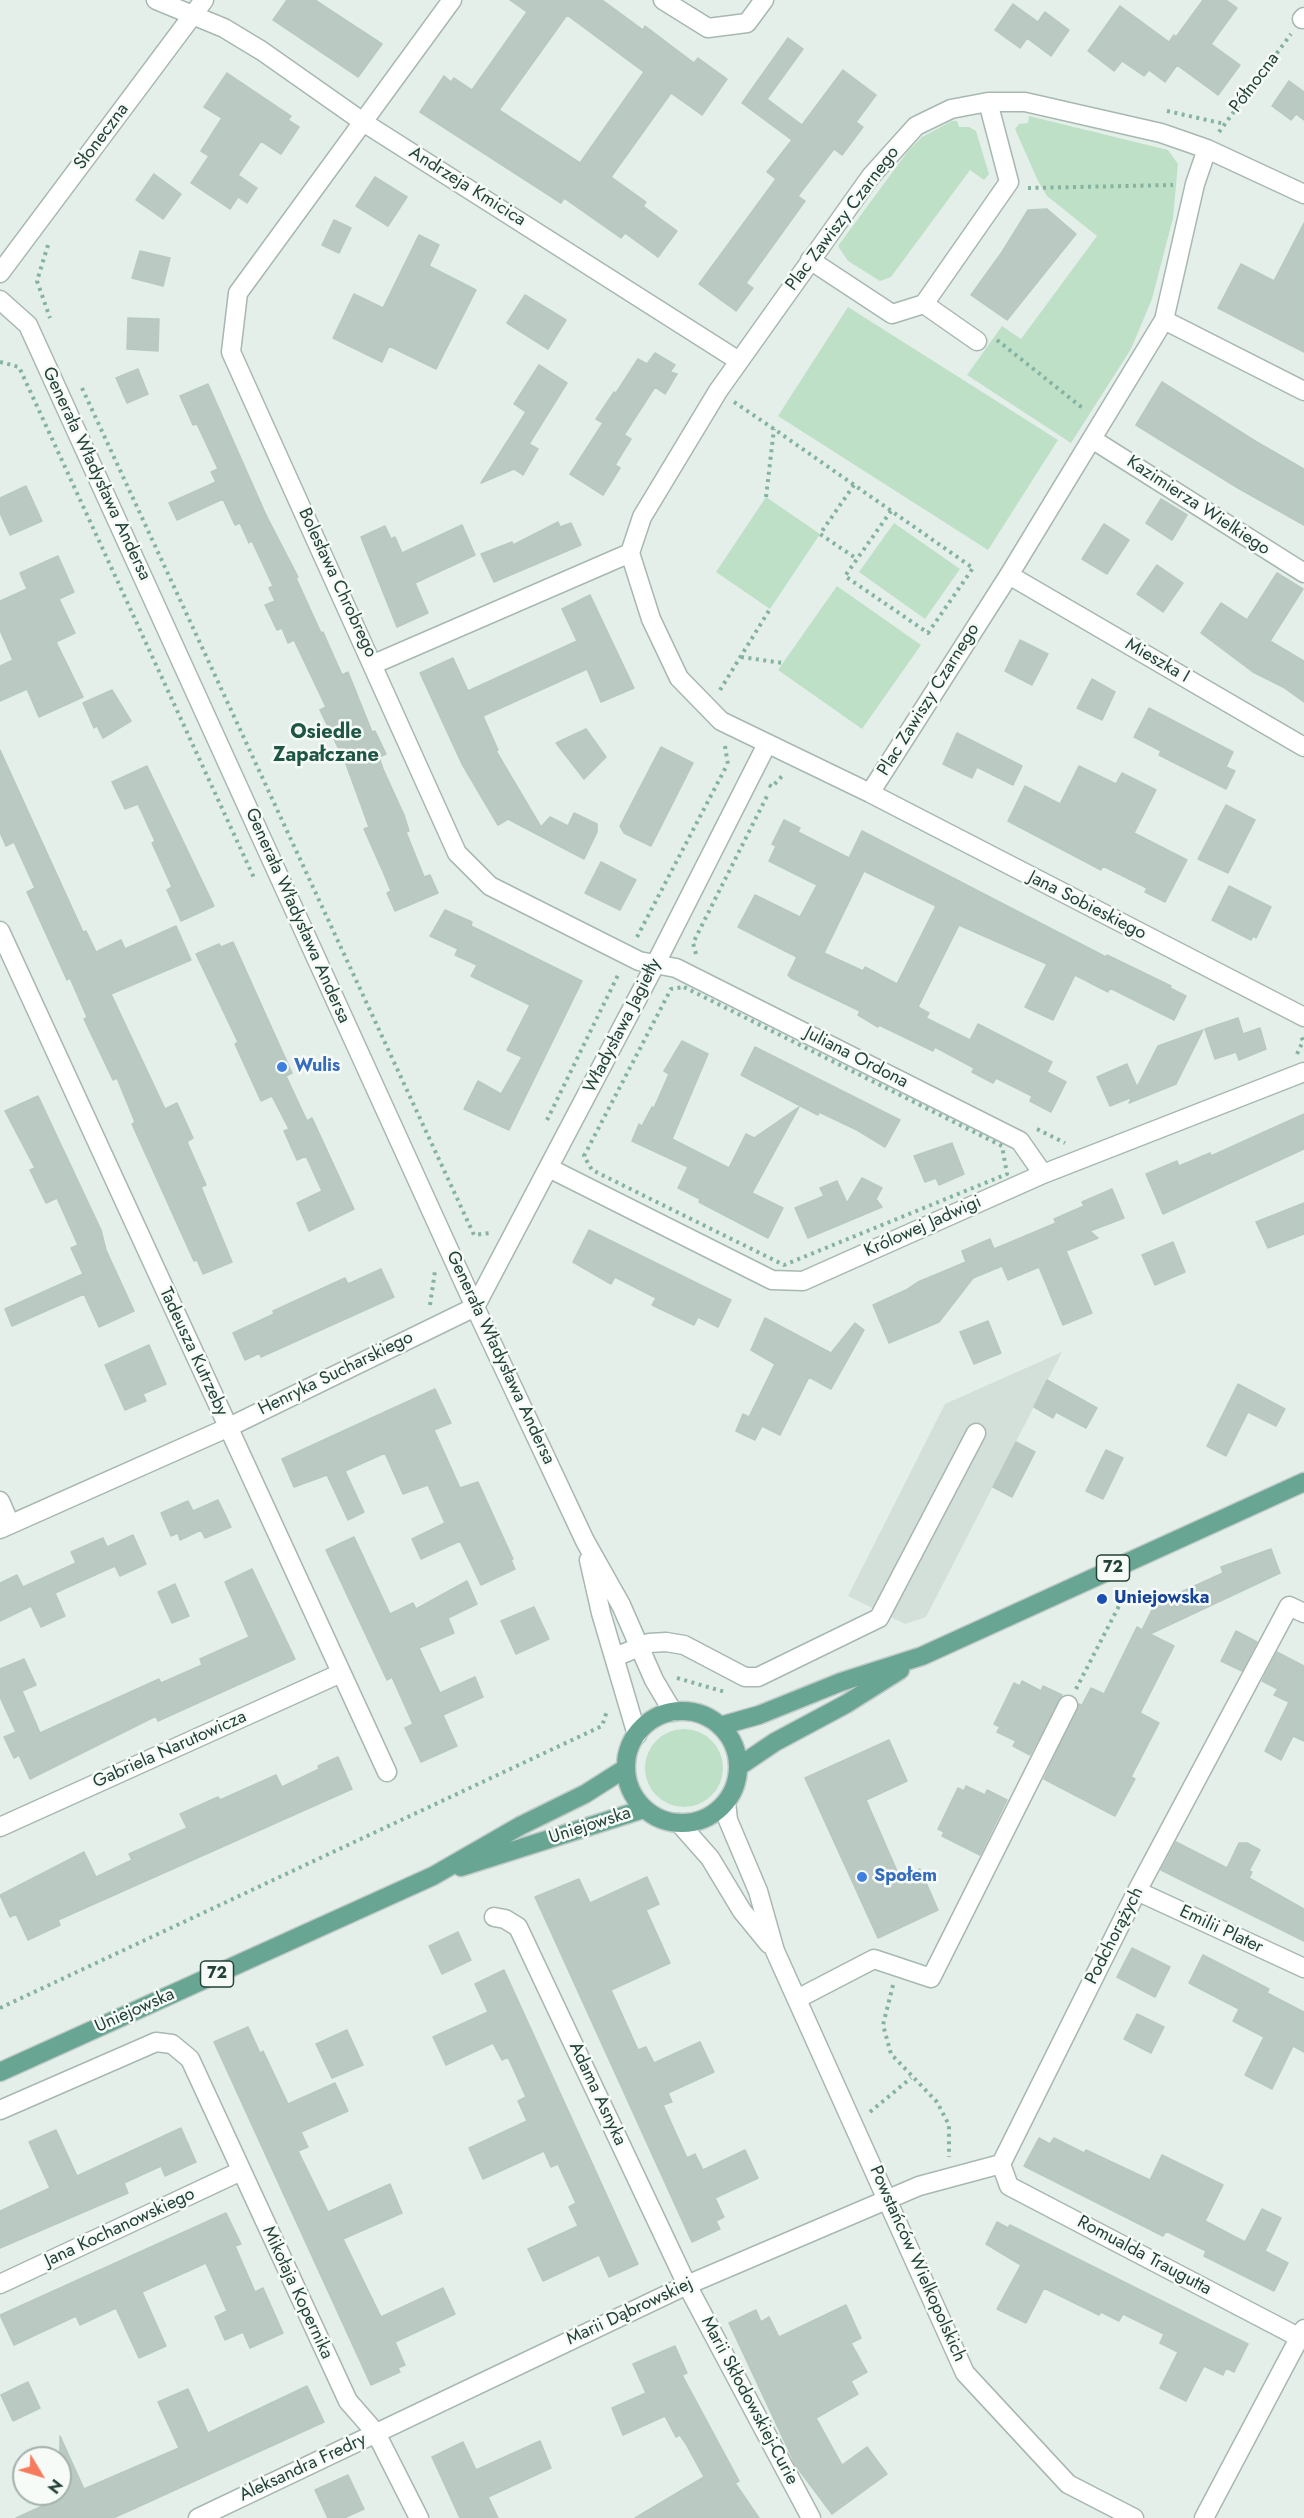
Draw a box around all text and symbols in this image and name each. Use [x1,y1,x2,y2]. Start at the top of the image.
street label: Północna [1226,49,1284,117]
street label: Słoneczna [70,100,134,174]
street label: Andrzeja Kmicica [405,142,529,232]
street label: Plac Zawiszy Czarnego [782,142,904,296]
street label: Generała Władysława Andersa [37,364,155,584]
street label: Kazimierza Wielkiego [1122,452,1274,560]
street label: Bolesława Chrobrego [293,505,381,661]
street label: Plac Zawiszy Czarnego [873,620,985,780]
street label: Mieszka I [1121,634,1193,688]
district label: Osiedle Zapałczane [273,721,379,768]
street label: Generała Władysława Andersa [240,805,354,1027]
street label: Jana Sobieskiego [1024,867,1150,945]
street label: Władysława Jagiełły [580,955,666,1097]
street label: Juliana Ordona [801,1023,911,1093]
place label: Wulis [294,1056,340,1078]
marker: Wulis [275,1060,289,1074]
street label: Królowej Jadwigi [861,1192,985,1262]
street label: Generała Władysława Andersa [441,1248,559,1468]
street label: Tadeusza Kutrzeby [154,1284,232,1420]
street label: Henryka Sucharskiego [255,1327,417,1421]
road number: 72 [1096,1555,1130,1581]
place label: Uniejowska [1114,1588,1209,1610]
marker: Uniejowska [1095,1592,1109,1606]
street label: Gabriela Narutowicza [90,1706,250,1794]
street label: Uniejowska [546,1803,634,1849]
place label: Społem [874,1866,937,1888]
marker: Społem [855,1870,869,1884]
street label: Podchorążych [1081,1884,1149,1988]
street label: Emilii Plater [1176,1901,1266,1959]
road number: 72 [200,1961,234,1987]
street label: Uniejowska [92,1984,178,2038]
street label: Adama Asnyka [564,2039,630,2149]
street label: Powstańców Wielkopolskich [864,2163,970,2365]
street label: Jana Kochanowskiego [42,2184,198,2272]
street label: Romualda Traugutta [1073,2212,1215,2300]
street label: Mikołaja Kopernika [257,2223,337,2363]
street label: Marii Dąbrowskiej [563,2273,697,2351]
street label: Marii Skłodowskiej-Curie [696,2313,802,2489]
street label: Aleksandra Fredry [236,2429,370,2507]
north arrow [12,2446,72,2506]
text: N [42,2474,68,2498]

